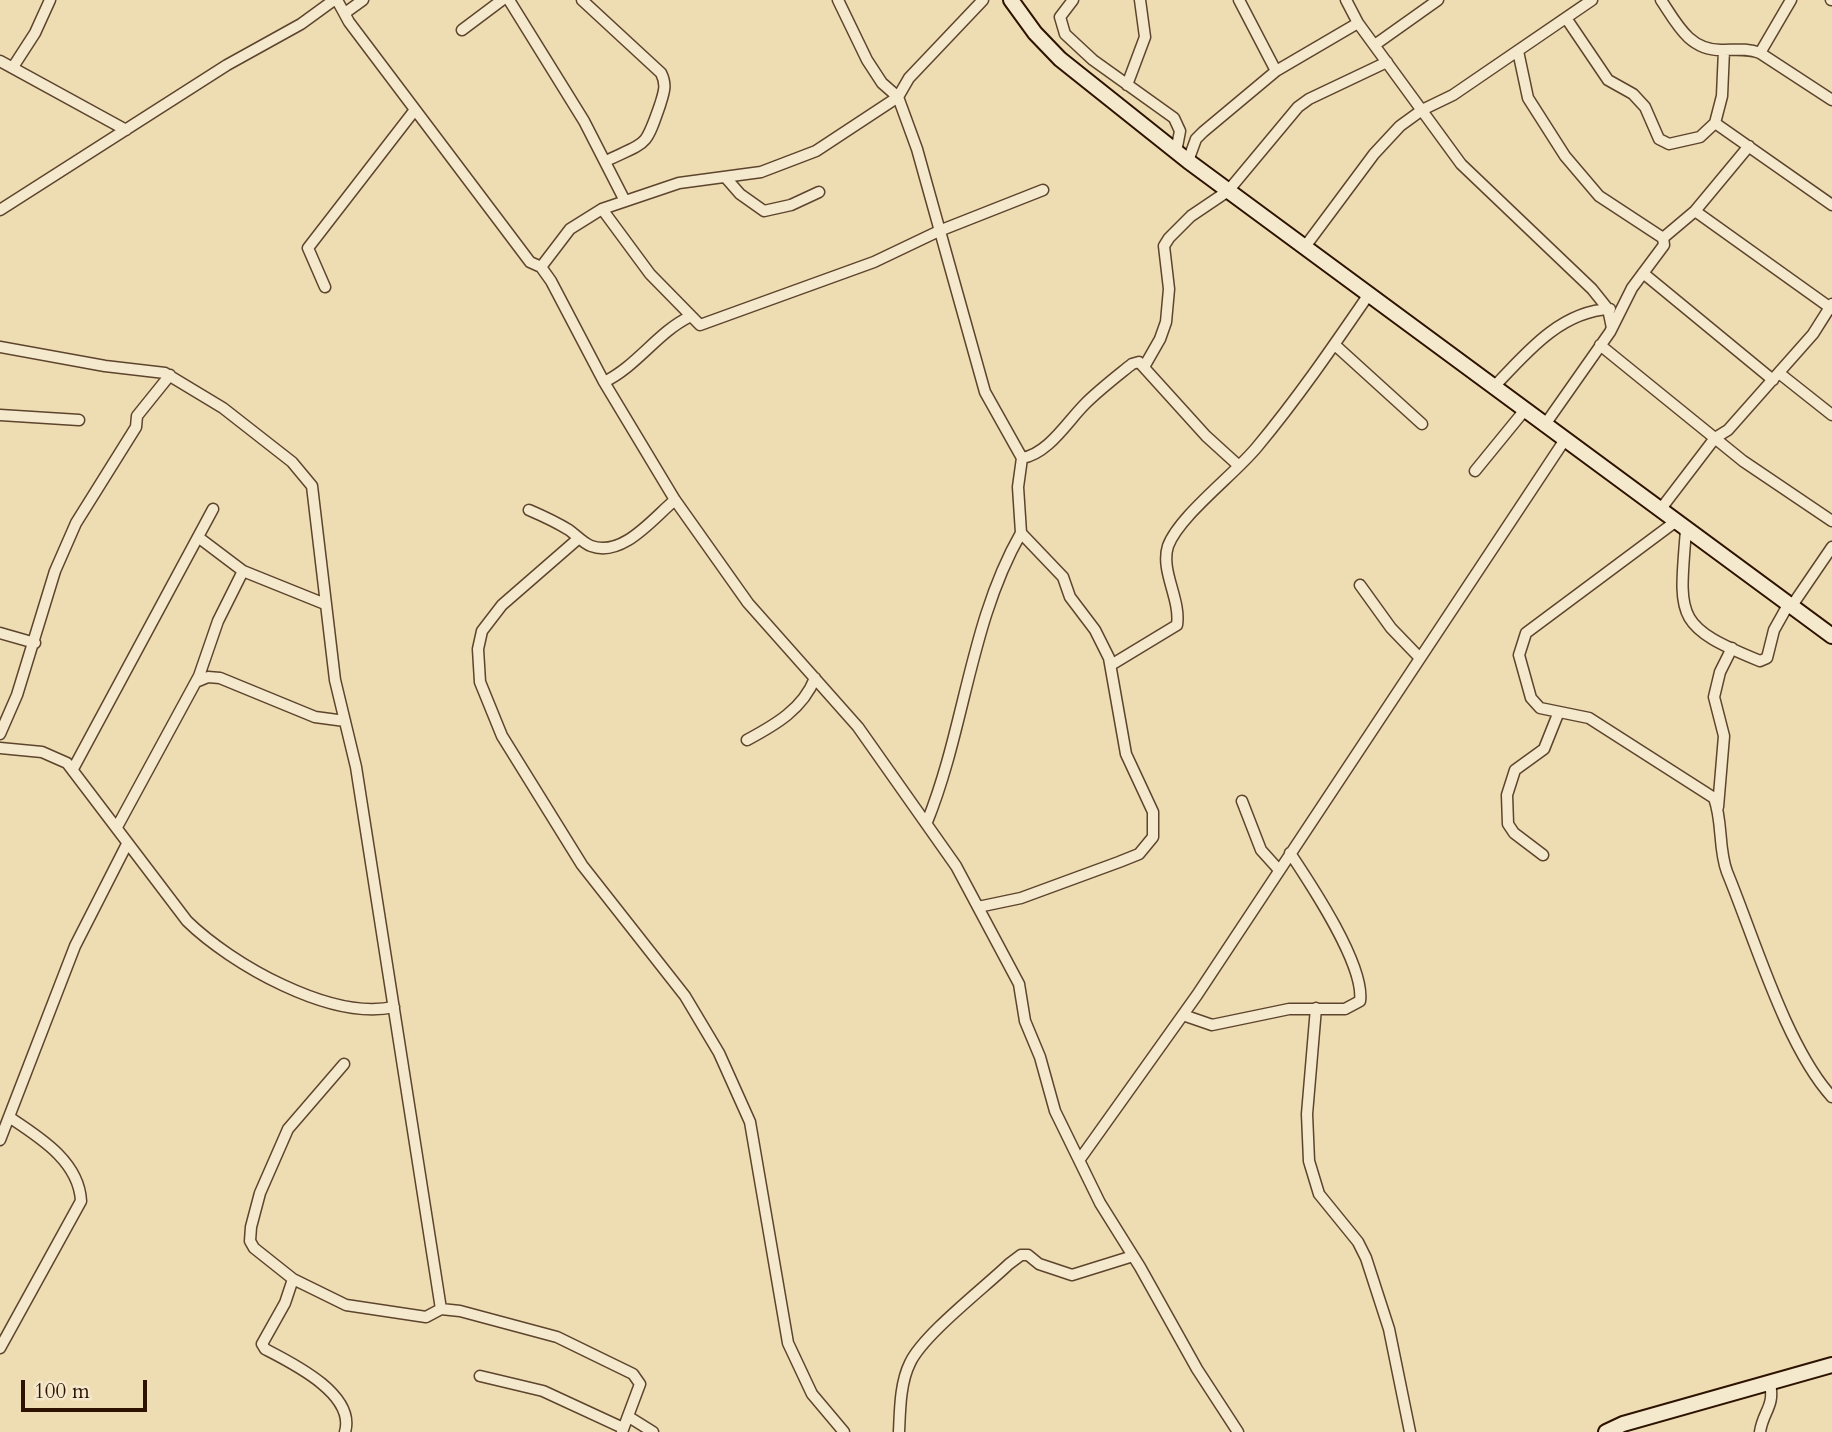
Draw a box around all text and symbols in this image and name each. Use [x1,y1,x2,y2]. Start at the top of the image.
scale bar [24,1366,150,1410]
text: 100 m [34,1377,90,1406]

